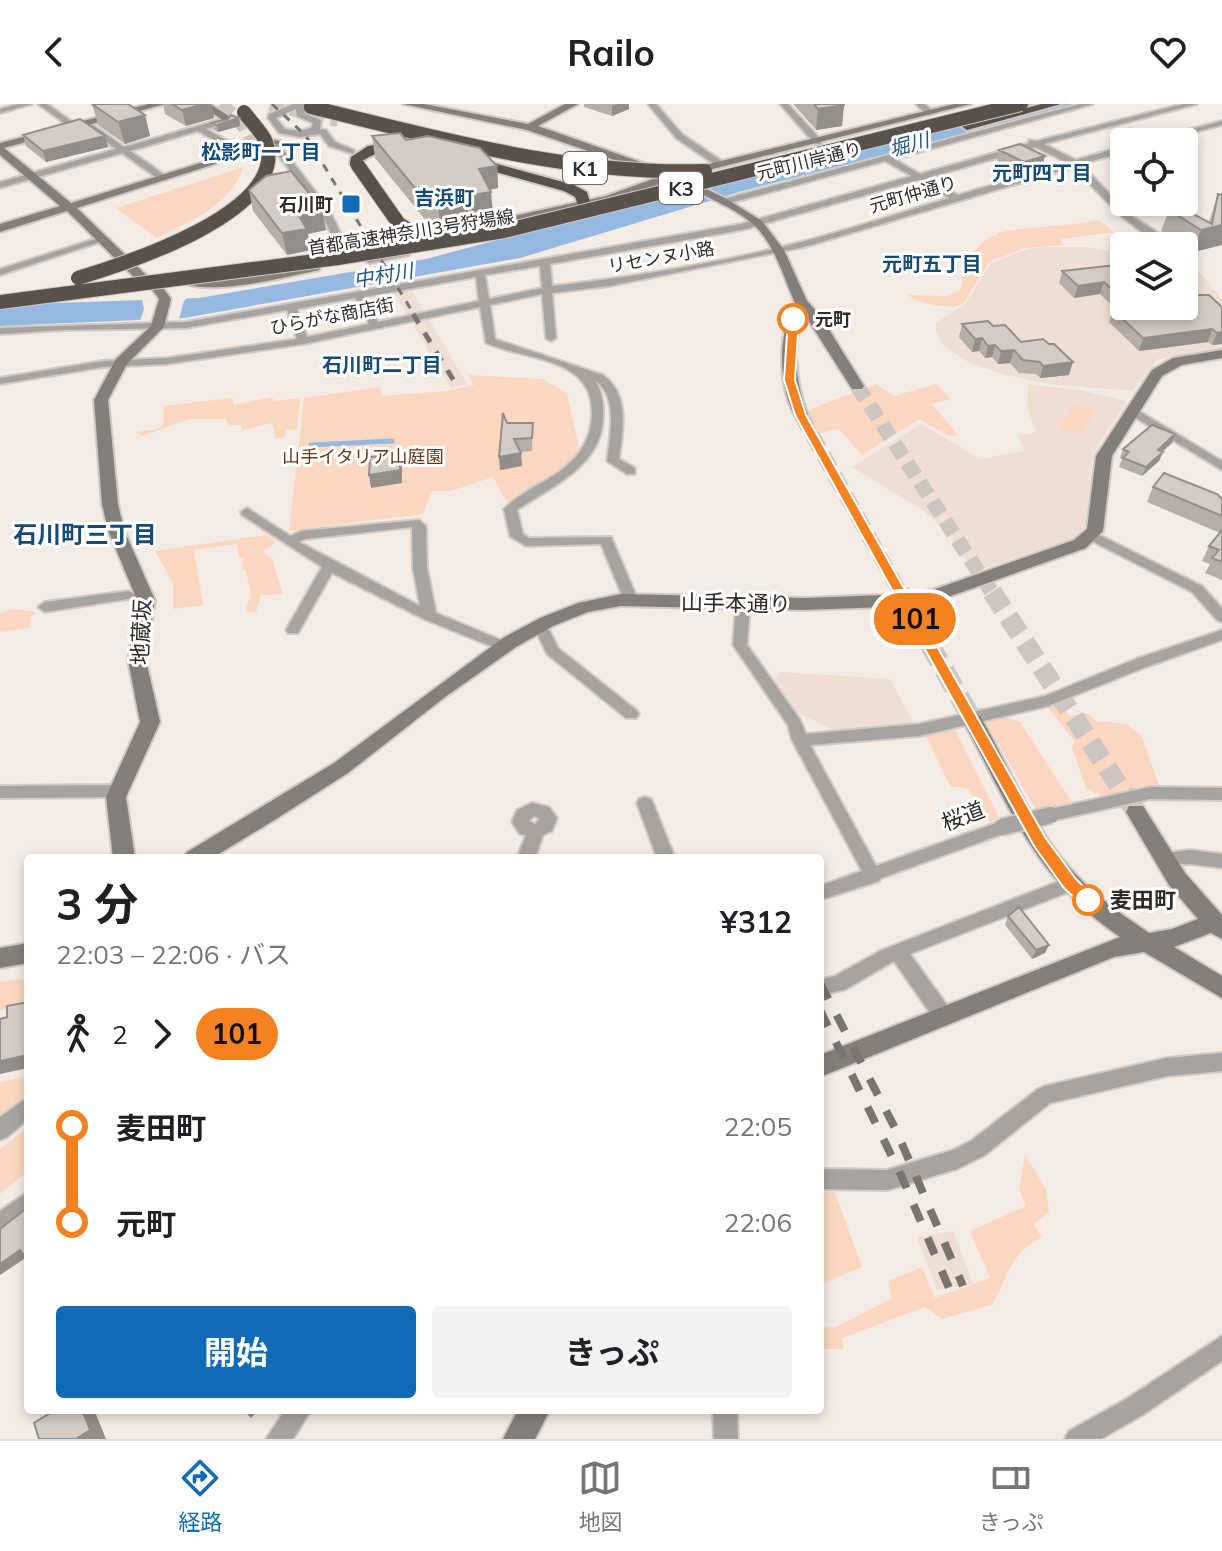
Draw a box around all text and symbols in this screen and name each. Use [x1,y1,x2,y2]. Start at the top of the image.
icon: back [32,30,76,74]
text: Railo [567,30,655,75]
icon: heart [1146,30,1190,74]
water label: 堀川 [886,126,933,161]
map controls [1110,128,1198,320]
button: locate [1110,128,1198,216]
street label: 元町川岸通り [754,137,864,185]
district label: 松影町一丁目 [201,139,321,164]
road number: K1 [563,152,607,184]
district label: 元町四丁目 [992,160,1092,185]
street label: 元町仲通り [867,171,959,217]
road number: K3 [659,172,703,204]
district label: 吉浜町 [414,185,474,210]
place label: 石川町 [279,193,333,216]
marker: 石川町 [340,193,362,215]
street label: 首都高速神奈川3号狩場線 [306,204,516,260]
button: layers [1110,232,1198,320]
street label: リセンヌ小路 [606,236,716,278]
district label: 元町五丁目 [882,251,982,276]
water label: 中村川 [351,257,417,293]
street label: ひらがな商店街 [268,293,396,339]
marker: 元町 [778,304,808,334]
place label: 元町 [815,308,851,331]
district label: 石川町二丁目 [322,352,442,377]
park label: 山手イタリア山庭園 [282,445,444,468]
district label: 石川町三丁目 [13,519,157,549]
street label: 山手本通り [681,588,791,618]
line badge: 101 [869,593,961,645]
street label: 地蔵坂 [126,599,156,665]
text: 101 [890,601,940,636]
street label: 桜道 [937,795,989,837]
text: 3 分 [56,876,138,931]
marker: 麦田町 [1073,885,1103,915]
place label: 麦田町 [1110,886,1176,914]
text: ¥312 [720,903,792,941]
text: 22:03 – 22:06 · バス [56,938,291,971]
icon: walk [56,1012,100,1056]
icon: forward [140,1012,184,1056]
text: 101 [212,1016,262,1051]
text: 2 [112,1018,128,1051]
text: 麦田町 [116,1109,206,1147]
text: 22:05 [724,1110,792,1143]
text: 元町 [116,1205,176,1243]
text: 22:06 [724,1206,792,1239]
button: 開始 [56,1306,416,1398]
button: きっぷ [432,1306,792,1398]
tab: 経路 [178,1456,222,1536]
tab: 地図 [578,1456,622,1536]
tab: きっぷ [979,1456,1044,1536]

